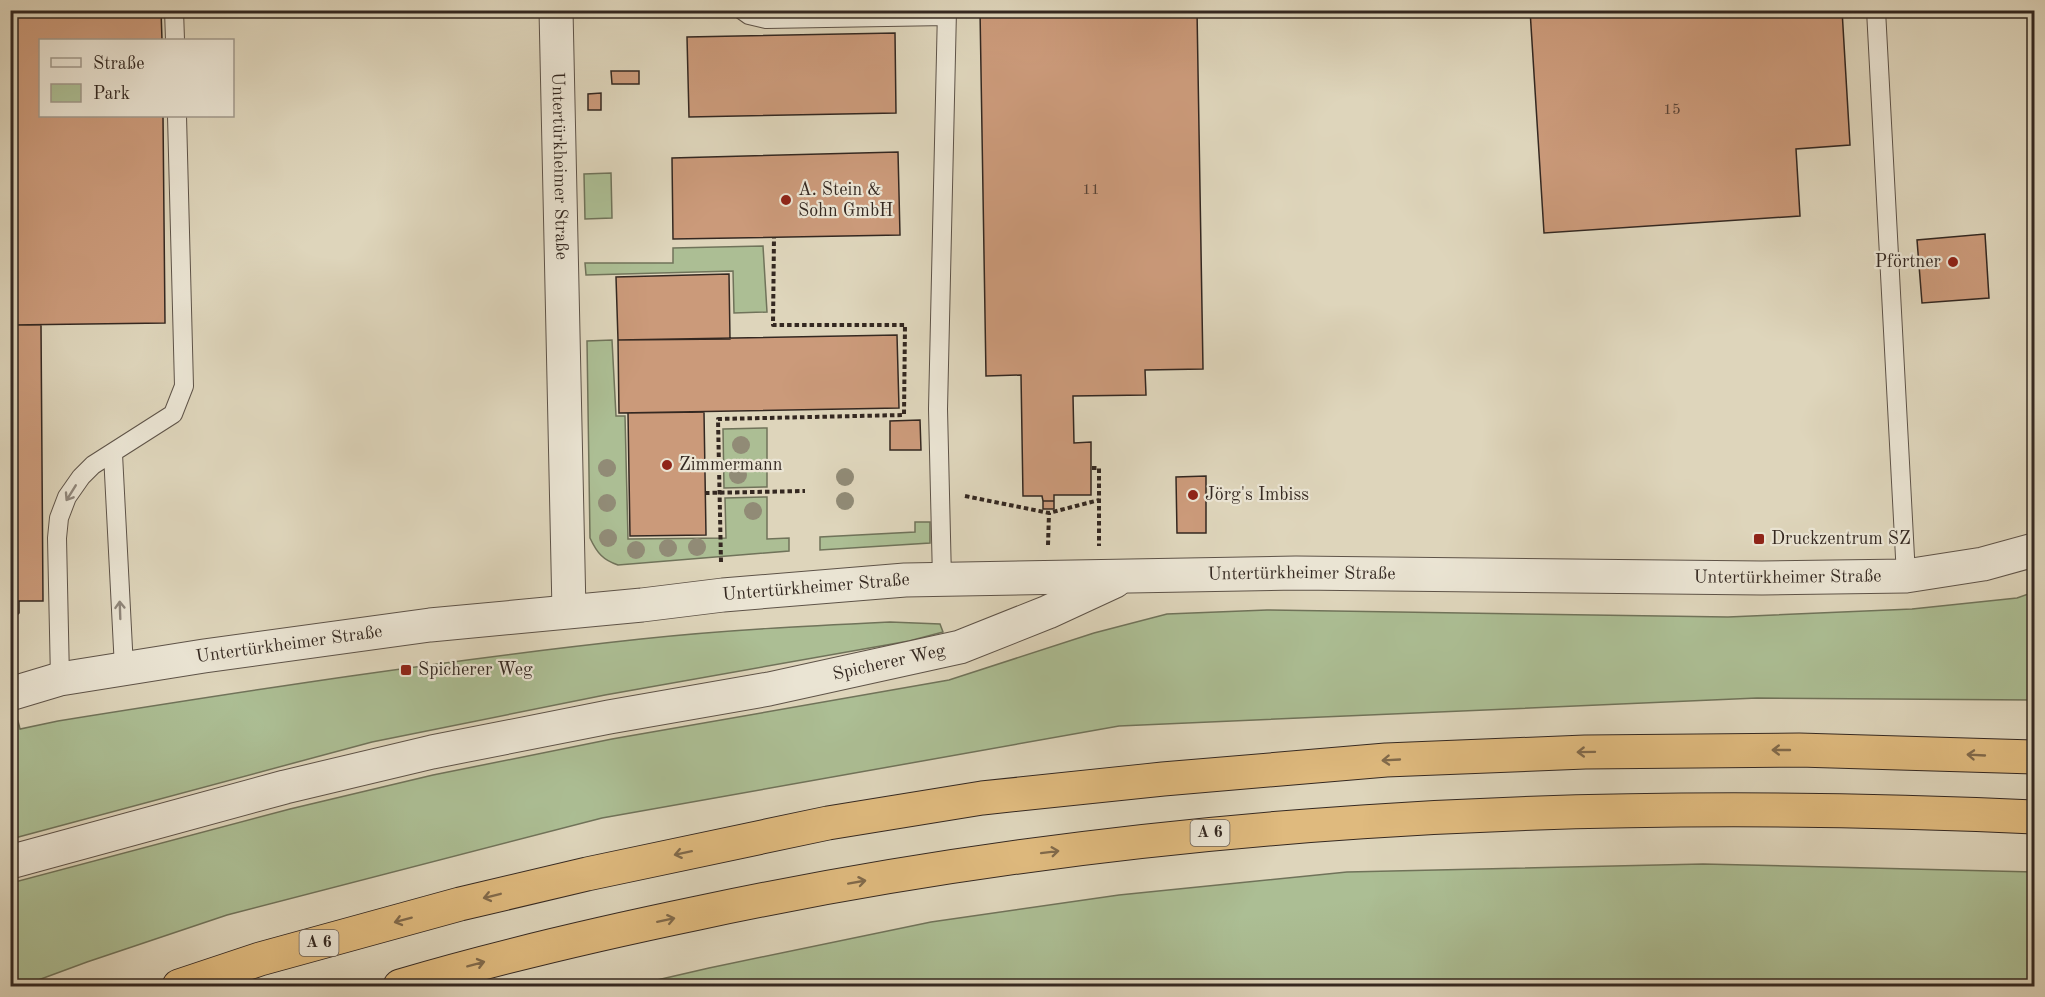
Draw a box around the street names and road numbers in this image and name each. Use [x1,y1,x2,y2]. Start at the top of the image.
street label: Untertürkheimer Straße [548,72,570,260]
street label: Untertürkheimer Straße [1207,564,1396,584]
street label: Untertürkheimer Straße [1694,567,1882,587]
street label: Untertürkheimer Straße [722,571,910,604]
street label: Untertürkheimer Straße [195,623,384,666]
street label: Spicherer Weg [831,641,947,684]
road number: A 6 [1190,820,1230,846]
road number: A 6 [300,930,338,956]

